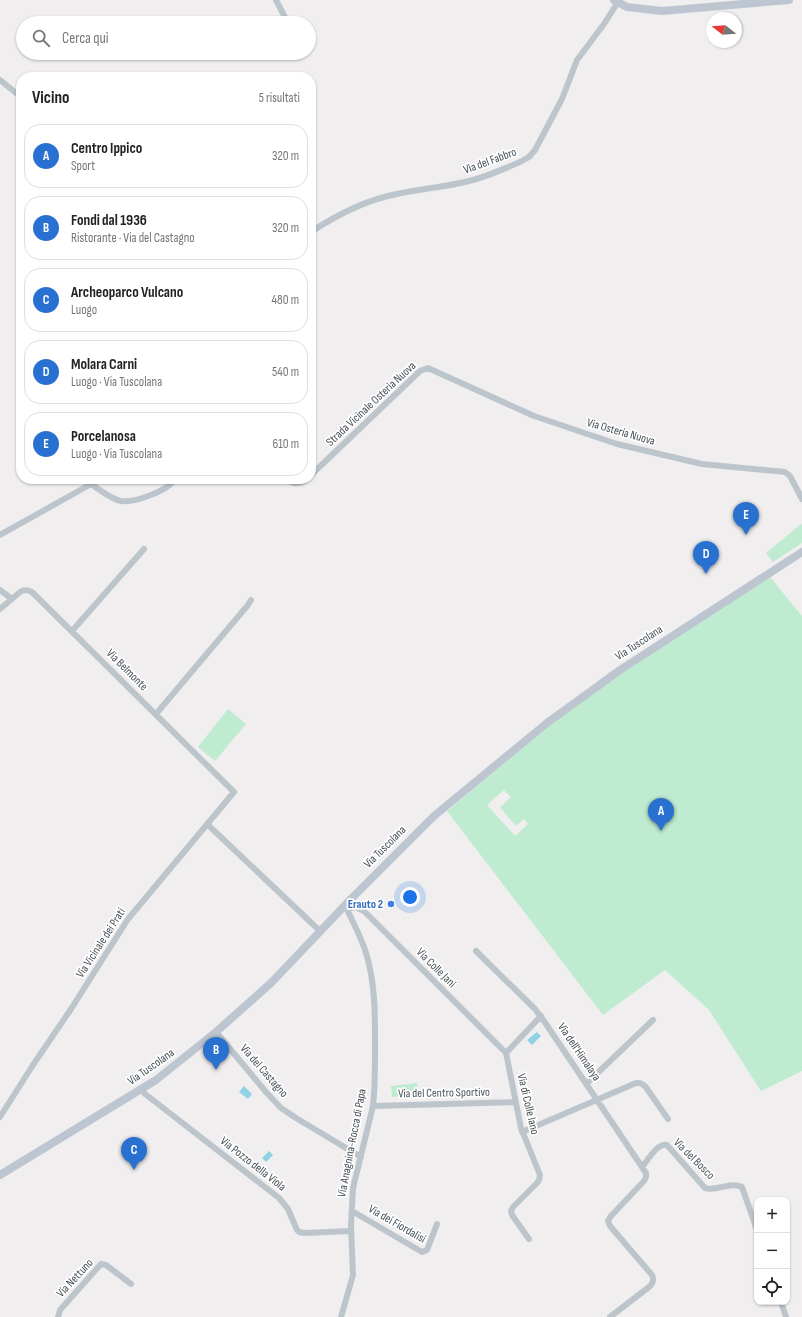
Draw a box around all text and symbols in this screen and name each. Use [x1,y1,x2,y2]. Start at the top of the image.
north arrow [706,12,742,48]
search box [16,16,316,60]
icon: search [30,27,52,49]
text: Cerca qui [62,29,109,48]
text: Vicino [32,88,69,108]
text: 5 risultati [259,90,300,106]
text: Centro Ippico [71,139,142,158]
street label: Via del Fabbro [461,144,519,178]
text: A [43,148,49,164]
text: 320 m [272,148,299,164]
text: Sport [71,158,95,174]
text: Fondi dal 1936 [71,211,147,230]
text: B [43,220,49,236]
text: 320 m [272,220,299,236]
text: Ristorante · Via del Castagno [71,230,195,246]
text: Archeoparco Vulcano [71,283,183,302]
text: C [43,292,49,308]
text: 480 m [272,292,299,308]
text: Luogo [71,302,97,318]
text: Molara Carni [71,355,137,374]
street label: Strada Vicinale Osteria Nuova [323,358,419,450]
text: D [43,364,49,380]
text: 540 m [272,364,299,380]
text: Luogo · Via Tuscolana [71,374,162,390]
street label: Via Osteria Nuova [585,415,657,449]
text: Porcelanosa [71,427,136,446]
text: E [43,436,49,452]
text: 610 m [273,436,299,452]
text: Luogo · Via Tuscolana [71,446,162,462]
pin: E [733,502,759,535]
pin: D [693,541,719,574]
street label: Via Tuscolana [612,622,666,664]
street label: Via Belmonte [103,646,151,694]
pin: A [648,798,674,831]
street label: Via Tuscolana [361,822,410,871]
your location [400,887,420,907]
place label: Erauto 2 [348,897,383,912]
marker: Erauto 2 [386,899,396,909]
street label: Via Vicinale dei Prati [73,905,129,981]
street label: Via Colle Jani [413,945,459,991]
street label: Via dell'Himalaya [554,1020,604,1084]
pin: B [203,1037,229,1070]
street label: Via del Castagno [237,1041,291,1101]
street label: Via Tuscolana [125,1045,178,1089]
street label: Via di Colle Iano [514,1072,542,1136]
street label: Via del Centro Sportivo [398,1085,490,1101]
street label: Via Anagnina-Rocca di Papa [334,1087,370,1199]
street label: Via Pozzo della Viola [217,1134,289,1195]
street label: Via del Bosco [670,1135,718,1183]
pin: C [121,1137,147,1170]
map controls [754,1197,790,1305]
button: + [754,1197,790,1233]
street label: Via dei Fiordalisi [365,1201,429,1247]
button: − [754,1233,790,1269]
street label: Via Nettuno [53,1256,97,1300]
button: locate [754,1269,790,1305]

